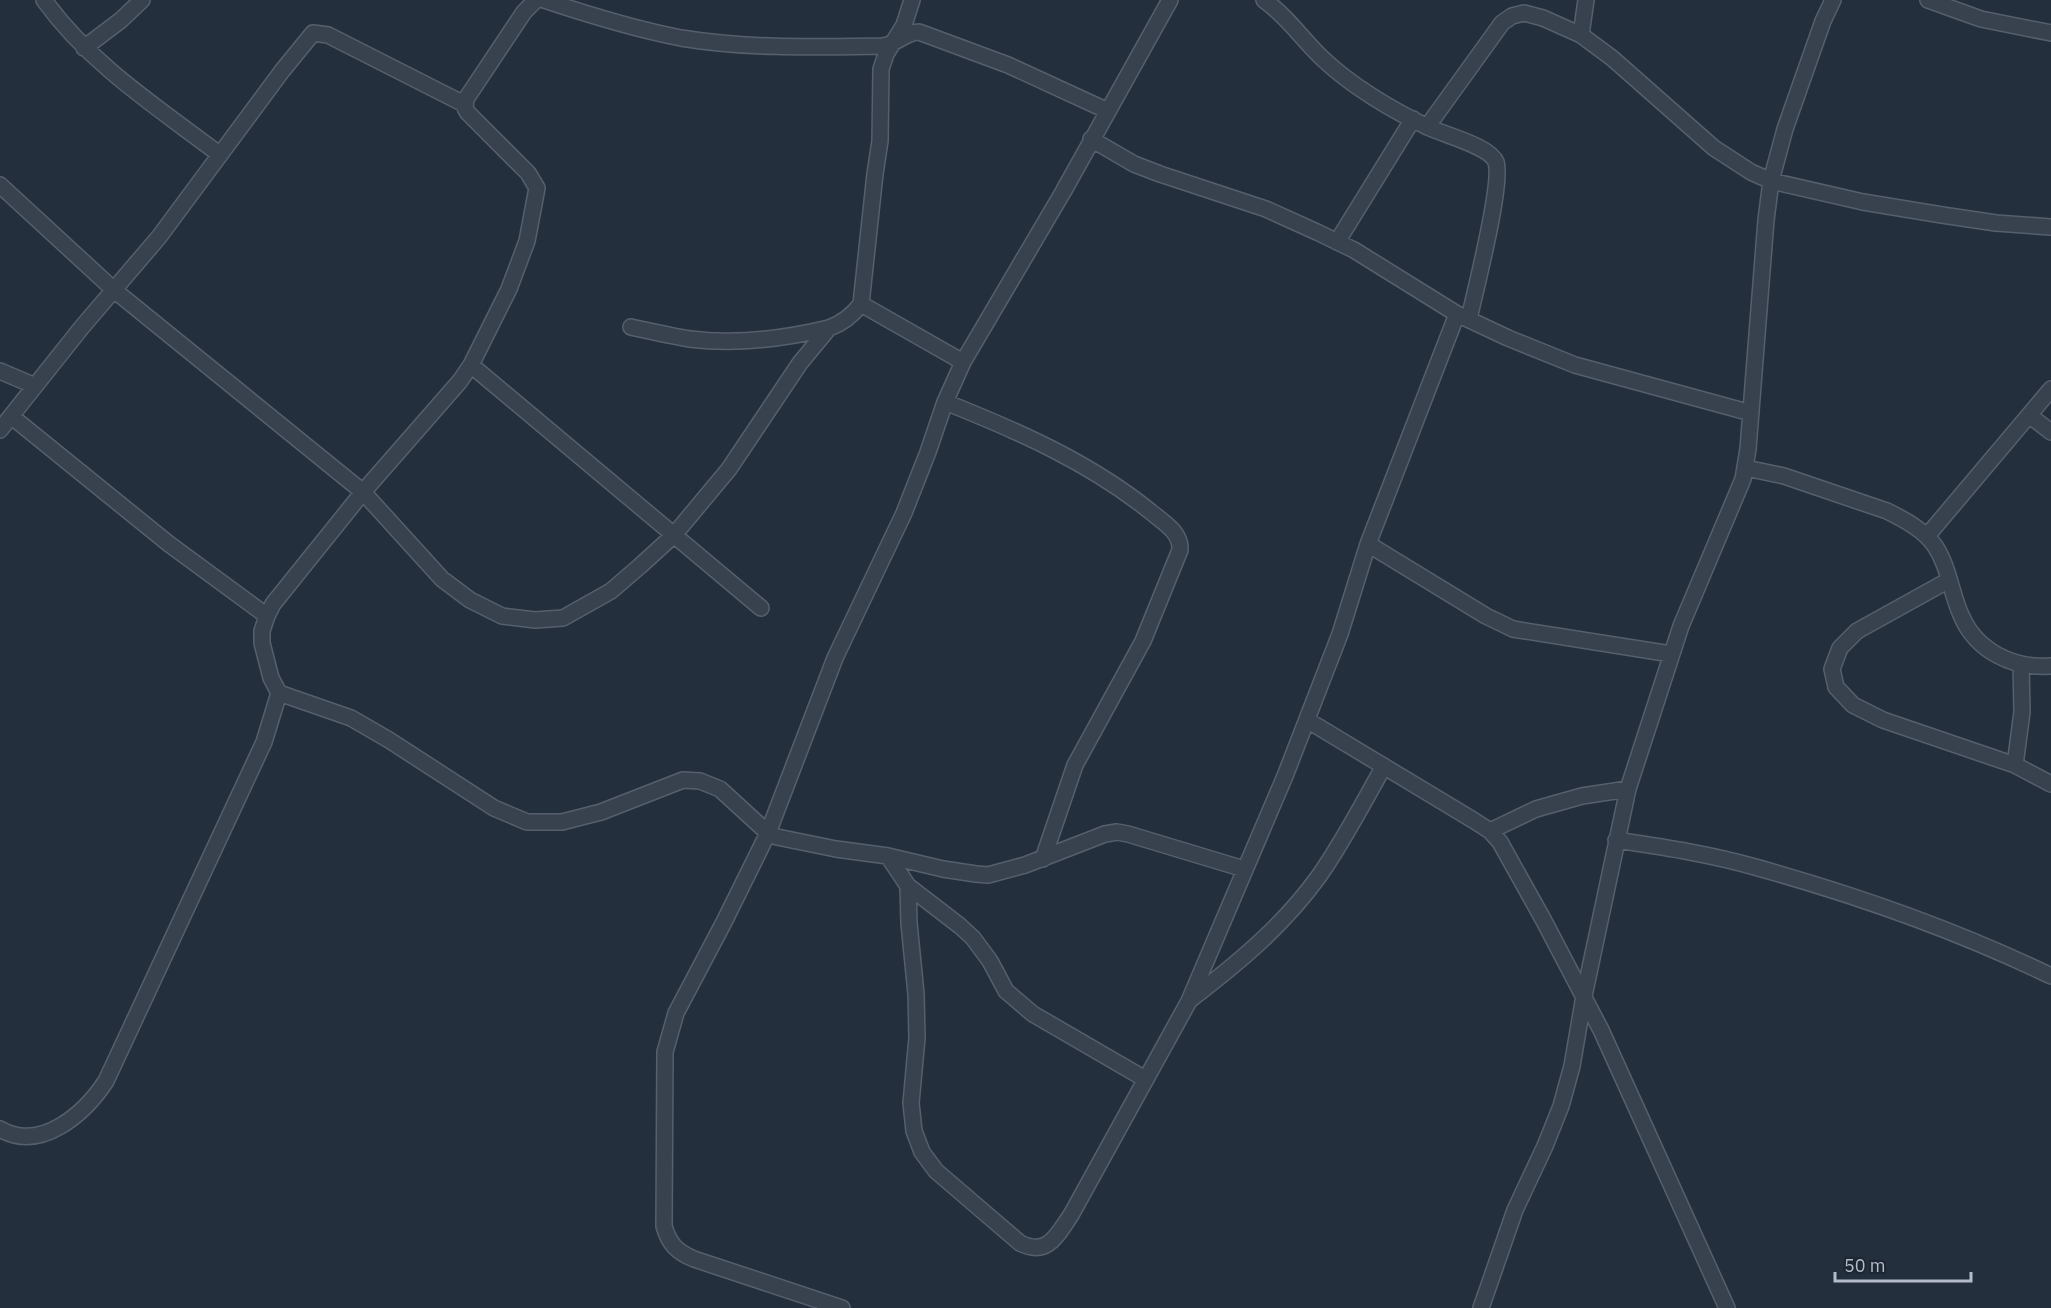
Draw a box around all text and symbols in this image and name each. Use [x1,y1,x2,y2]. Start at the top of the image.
scale bar [1835,1245,1972,1283]
text: 50 m [1844,1254,1886,1277]

